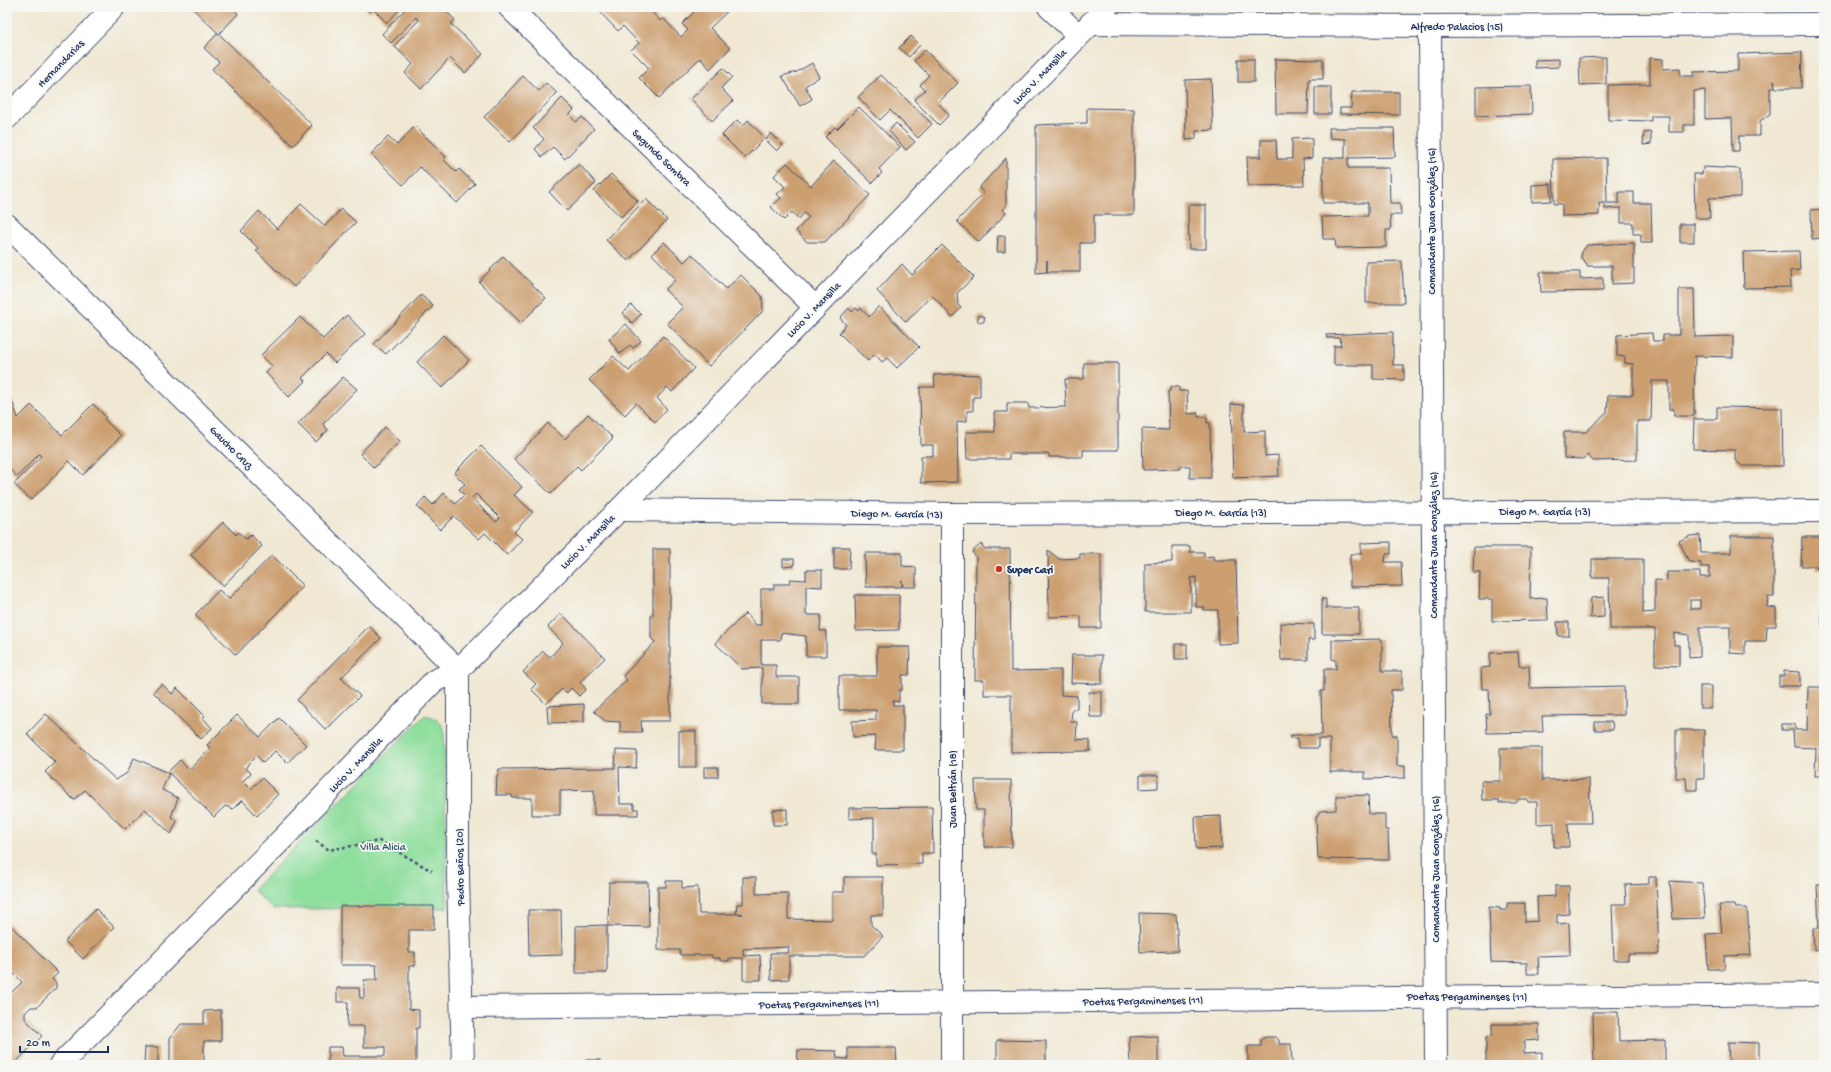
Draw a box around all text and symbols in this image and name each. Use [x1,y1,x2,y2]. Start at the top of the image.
street label: Alfredo Palacios (15) [1411,21,1503,34]
street label: Hernandarias [36,37,88,91]
street label: Lucio V. Mansilla [1011,47,1070,108]
street label: Segundo Sombra [629,128,693,190]
street label: Comandante Juan González (16) [1427,148,1439,294]
street label: Lucio V. Mansilla [785,280,844,341]
street label: Gaucho Cruz [207,424,255,473]
street label: Comandante Juan González (16) [1429,472,1441,618]
street label: Diego M. García (13) [1498,507,1591,519]
street label: Diego M. García (13) [850,508,943,522]
street label: Diego M. García (13) [1174,508,1267,520]
street label: Lucio V. Mansilla [559,512,619,572]
marker: Super Cari [994,564,1004,574]
place label: Super Cari [1007,565,1054,577]
street label: Lucio V. Mansilla [327,735,386,796]
street label: Juan Beltrán (18) [948,750,960,828]
street label: Comandante Juan González (16) [1431,796,1443,942]
street label: Pedro Baños (20) [454,828,468,907]
park label: Villa Alicia [359,842,407,854]
street label: Poetas Pergaminenses (11) [1406,992,1527,1004]
street label: Poetas Pergaminenses (11) [1082,995,1203,1009]
street label: Poetas Pergaminenses (11) [758,998,879,1012]
scale bar [20,1028,108,1054]
text: 20 m [26,1037,51,1051]

